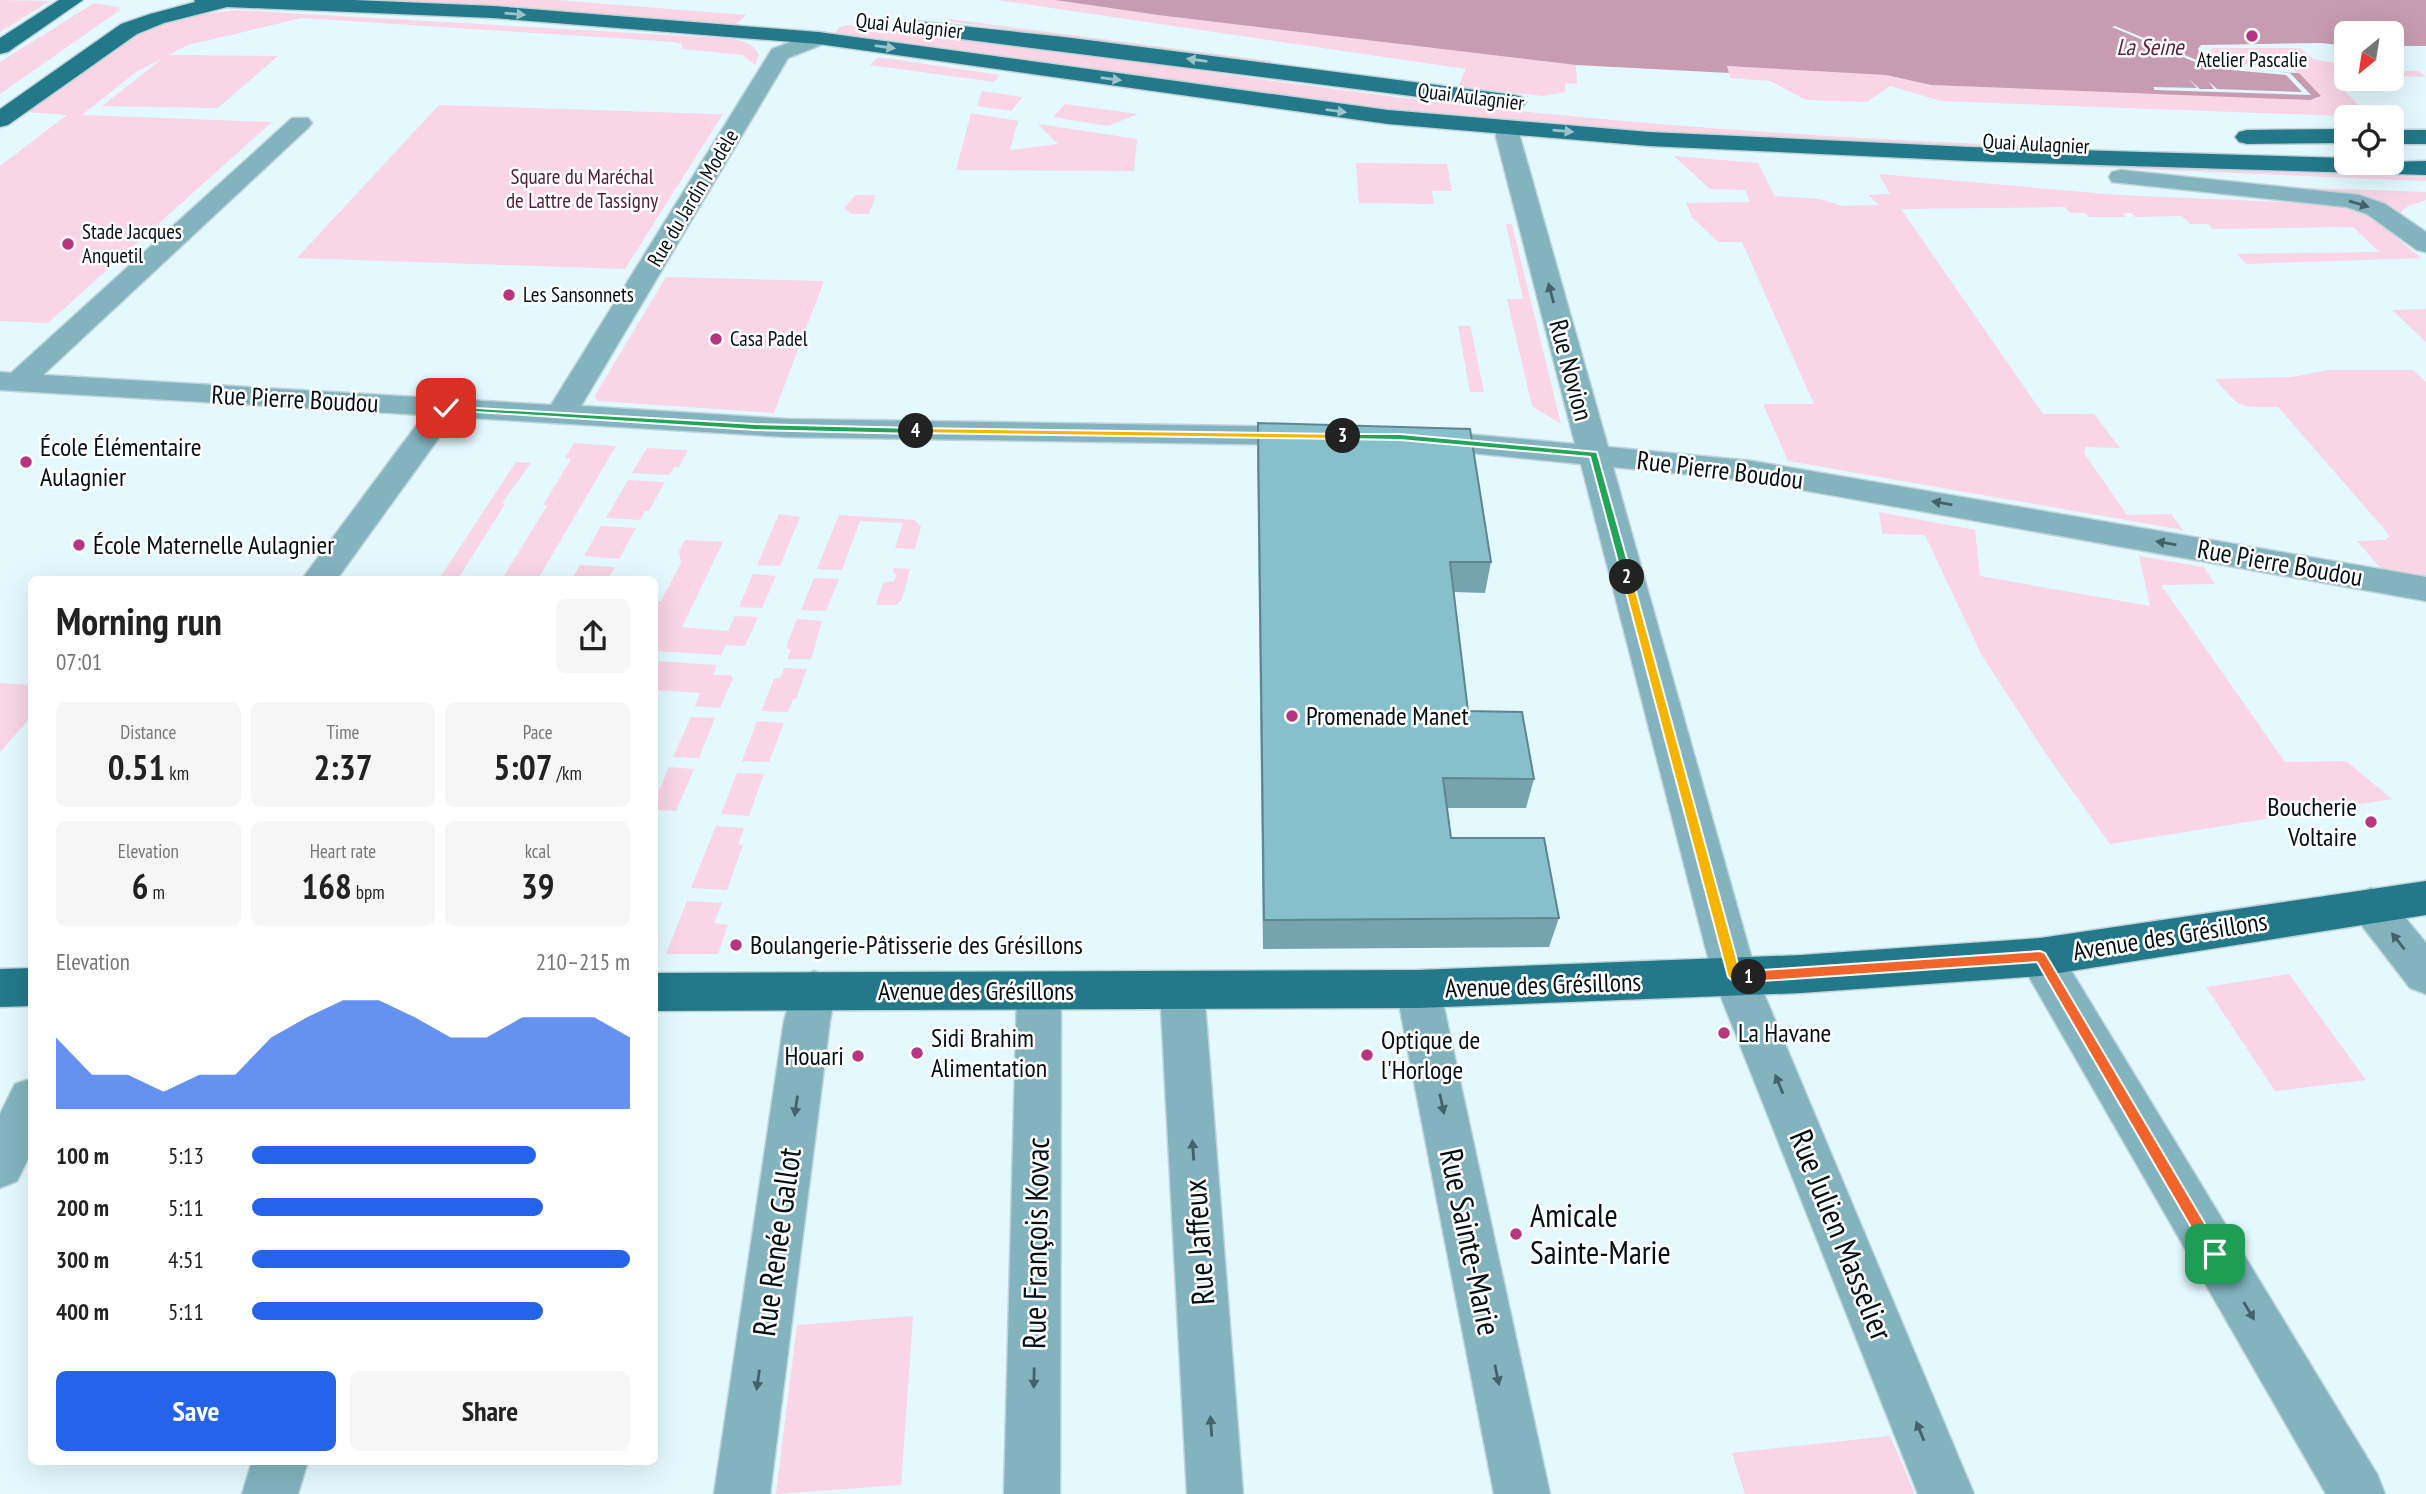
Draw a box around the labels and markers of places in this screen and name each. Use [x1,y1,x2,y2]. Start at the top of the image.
marker: Atelier Pascalie [2244,28,2260,44]
place label: Atelier Pascalie [2197,46,2307,73]
place label: Stade Jacques Anquetil [82,218,182,269]
marker: Stade Jacques Anquetil [60,236,76,252]
place label: Les Sansonnets [523,281,634,308]
marker: Les Sansonnets [501,287,517,303]
place label: Casa Padel [730,325,808,352]
marker: Casa Padel [708,331,724,347]
pin [416,378,476,438]
pin: 4 [898,414,934,448]
pin: 3 [1326,418,1360,453]
place label: École Élémentaire Aulagnier [40,430,202,493]
marker: École Élémentaire Aulagnier [18,454,34,470]
place label: École Maternelle Aulagnier [93,528,334,561]
marker: École Maternelle Aulagnier [71,537,87,553]
pin: 2 [1610,560,1644,594]
place label: Promenade Manet [1306,699,1469,732]
marker: Promenade Manet [1284,708,1300,724]
place label: Boucherie Voltaire [2267,790,2357,853]
marker: Boucherie Voltaire [2363,814,2379,830]
place label: Boulangerie-Pâtisserie des Grésillons [750,928,1083,961]
marker: Boulangerie-Pâtisserie des Grésillons [728,937,744,953]
pin: 1 [1732,960,1766,995]
place label: La Havane [1738,1016,1831,1049]
place label: Sidi Brahim Alimentation [931,1021,1047,1084]
place label: Optique de l'Horloge [1381,1023,1480,1086]
marker: La Havane [1716,1025,1732,1041]
place label: Houari [784,1039,844,1072]
marker: Sidi Brahim Alimentation [909,1045,925,1061]
marker: Optique de l'Horloge [1359,1047,1375,1063]
marker: Houari [850,1048,866,1064]
place label: Amicale Sainte-Marie [1530,1194,1671,1273]
pin [2185,1224,2245,1284]
marker: Amicale Sainte-Marie [1508,1226,1524,1242]

